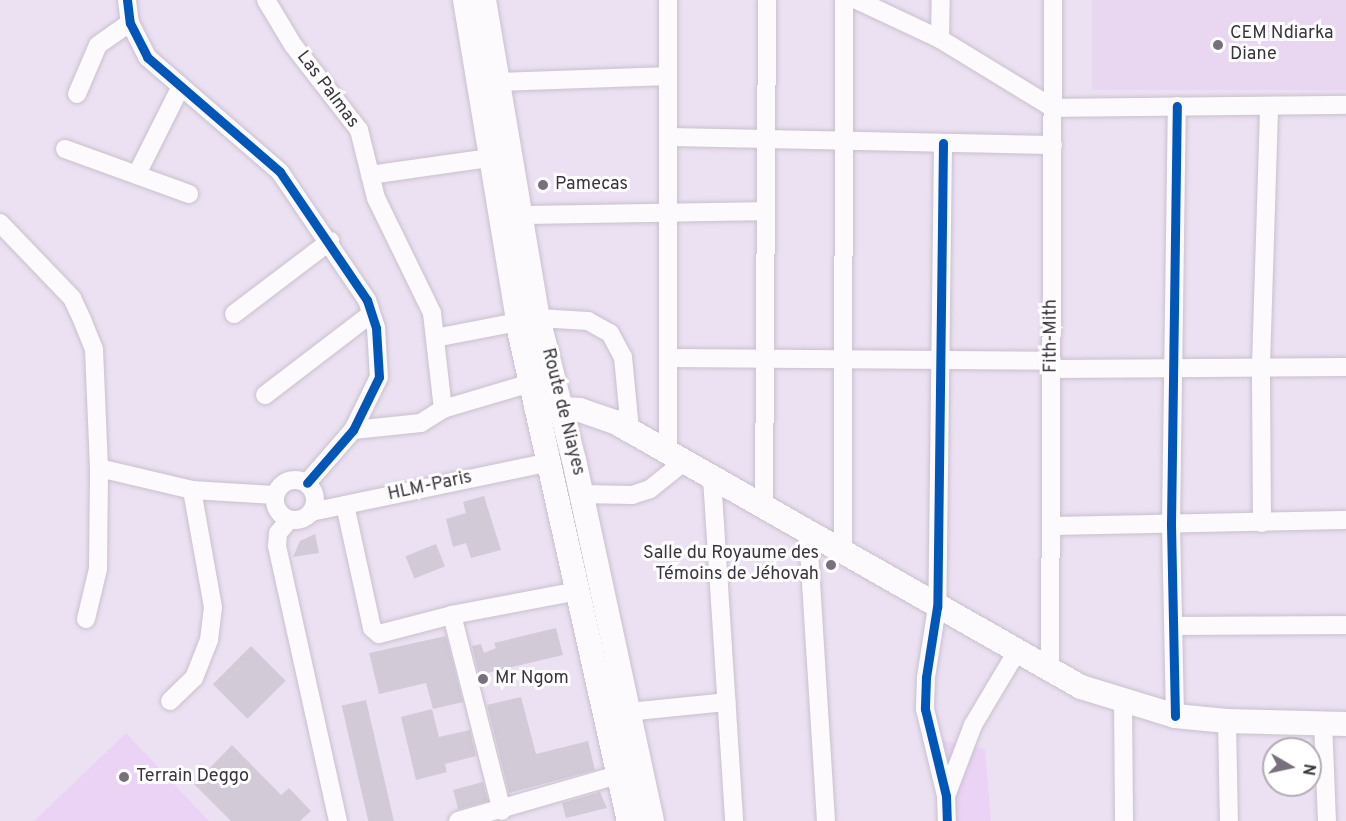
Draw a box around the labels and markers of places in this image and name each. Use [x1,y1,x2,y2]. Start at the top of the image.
place label: CEM Ndiarka Diane [1230,24,1334,66]
marker: CEM Ndiarka Diane [1211,38,1225,52]
place label: Pamecas [555,174,628,196]
marker: Pamecas [536,178,550,192]
place label: Salle du Royaume des Témoins de Jéhovah [643,544,819,586]
marker: Salle du Royaume des Témoins de Jéhovah [824,558,838,572]
place label: Mr Ngom [495,668,569,690]
marker: Mr Ngom [476,672,490,686]
place label: Terrain Deggo [136,766,249,788]
marker: Terrain Deggo [117,770,131,784]

